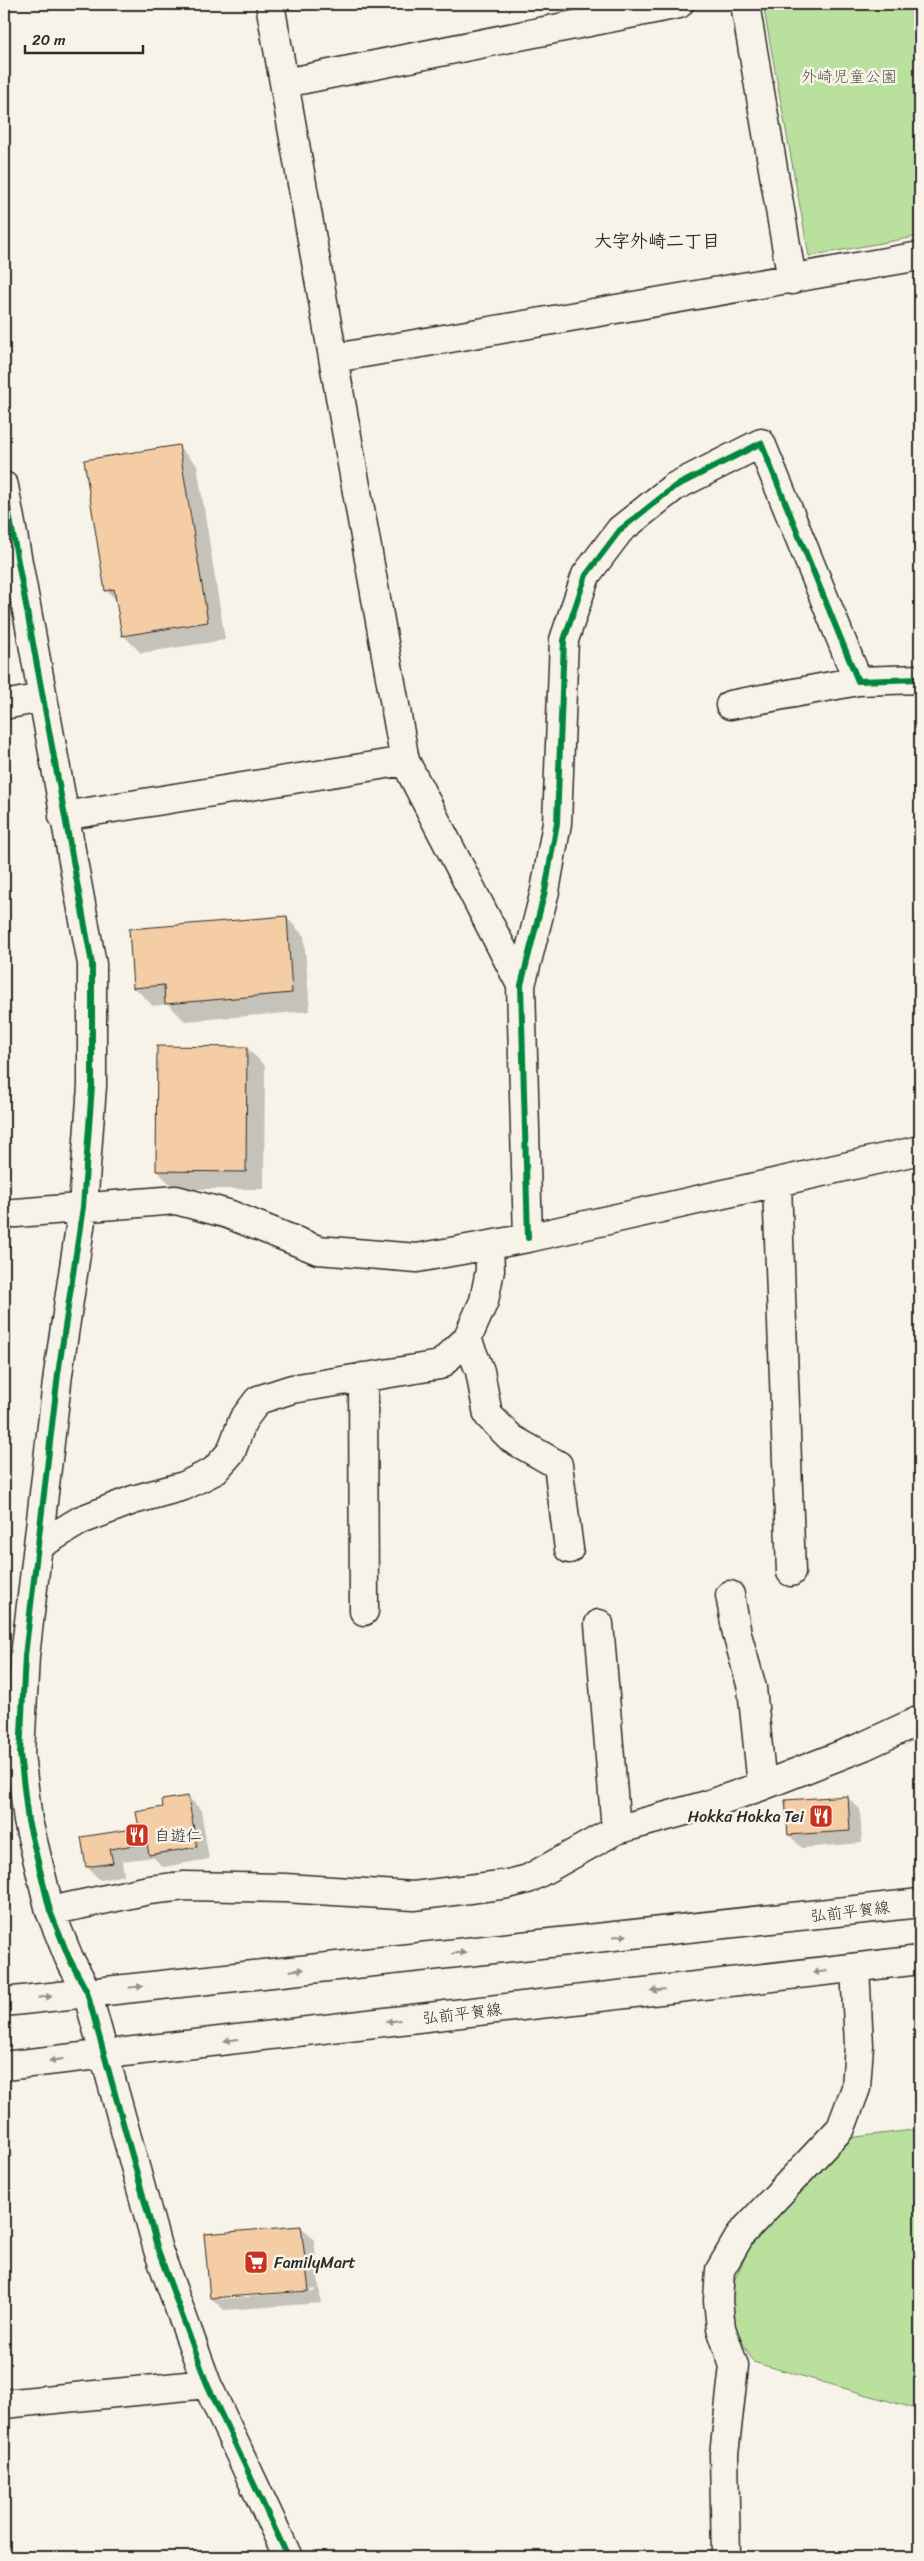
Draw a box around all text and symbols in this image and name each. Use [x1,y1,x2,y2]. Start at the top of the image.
scale bar [25,22,142,54]
text: 20 m [32,27,66,53]
park label: 外崎児童公園 [801,62,897,91]
district label: 大字外崎二丁目 [594,225,720,257]
place label: Hokka Hokka Tei [688,1802,805,1831]
restaurant icon: Hokka Hokka Tei [808,1803,834,1829]
place label: 自遊仁 [154,1821,202,1850]
restaurant icon: 自遊仁 [124,1822,150,1848]
street label: 弘前平賀線 [809,1892,892,1931]
one-way arrow [613,1932,629,1940]
one-way arrow [451,1949,467,1957]
one-way arrow [289,1966,305,1974]
one-way arrow [811,1968,827,1976]
one-way arrow [128,1983,144,1991]
one-way arrow [650,1986,666,1994]
one-way arrow [38,1993,54,2001]
street label: 弘前平賀線 [421,1994,504,2033]
one-way arrow [384,2017,400,2025]
one-way arrow [223,2036,239,2044]
one-way arrow [47,2056,63,2064]
place label: FamilyMart [274,2248,355,2277]
supermarket icon: FamilyMart [243,2249,269,2275]

